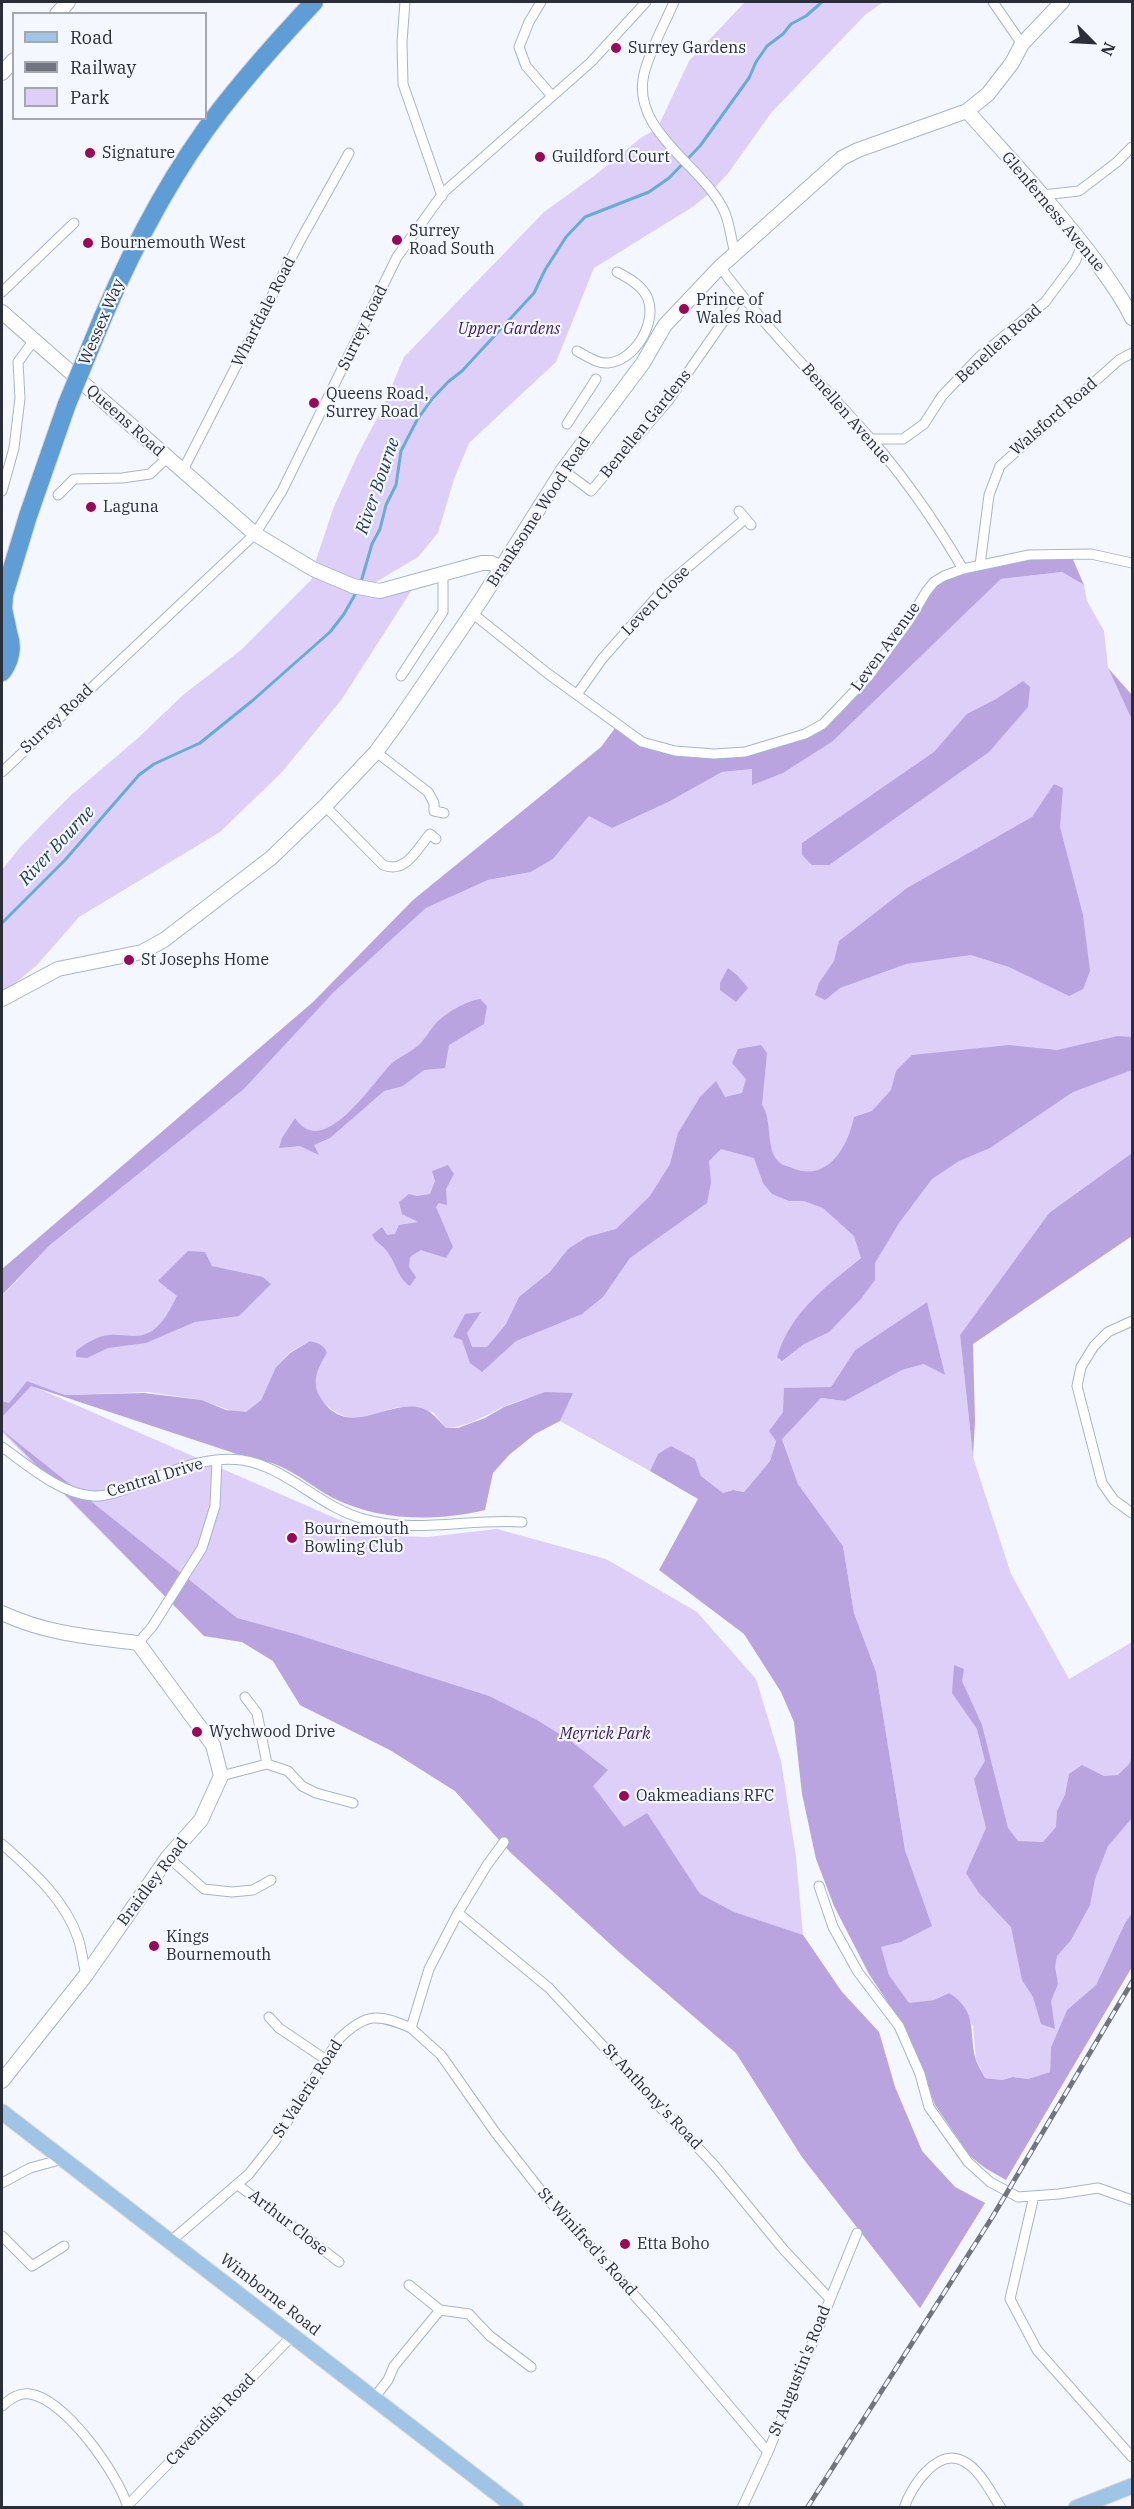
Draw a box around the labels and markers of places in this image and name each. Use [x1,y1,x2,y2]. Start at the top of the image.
place label: Surrey Gardens [628,38,746,58]
marker: Surrey Gardens [609,41,623,55]
place label: Signature [102,143,175,163]
marker: Signature [83,146,97,160]
place label: Guildford Court [552,147,670,167]
marker: Guildford Court [533,150,547,164]
place label: Surrey Road South [409,221,495,259]
place label: Bournemouth West [100,233,246,253]
marker: Surrey Road South [390,233,404,247]
marker: Bournemouth West [81,236,95,250]
place label: Prince of Wales Road [696,290,782,328]
marker: Prince of Wales Road [677,302,691,316]
place label: Queens Road, Surrey Road [326,384,429,422]
marker: Queens Road, Surrey Road [307,396,321,410]
place label: Laguna [103,497,159,517]
marker: Laguna [84,500,98,514]
place label: St Josephs Home [141,950,269,970]
marker: St Josephs Home [122,953,136,967]
place label: Bournemouth Bowling Club [304,1519,409,1557]
marker: Bournemouth Bowling Club [285,1531,299,1545]
place label: Wychwood Drive [209,1722,335,1742]
marker: Wychwood Drive [190,1725,204,1739]
place label: Oakmeadians RFC [636,1786,774,1806]
marker: Oakmeadians RFC [617,1789,631,1803]
place label: Kings Bournemouth [166,1927,271,1965]
marker: Kings Bournemouth [147,1939,161,1953]
place label: Etta Boho [637,2234,710,2254]
marker: Etta Boho [618,2237,632,2251]

